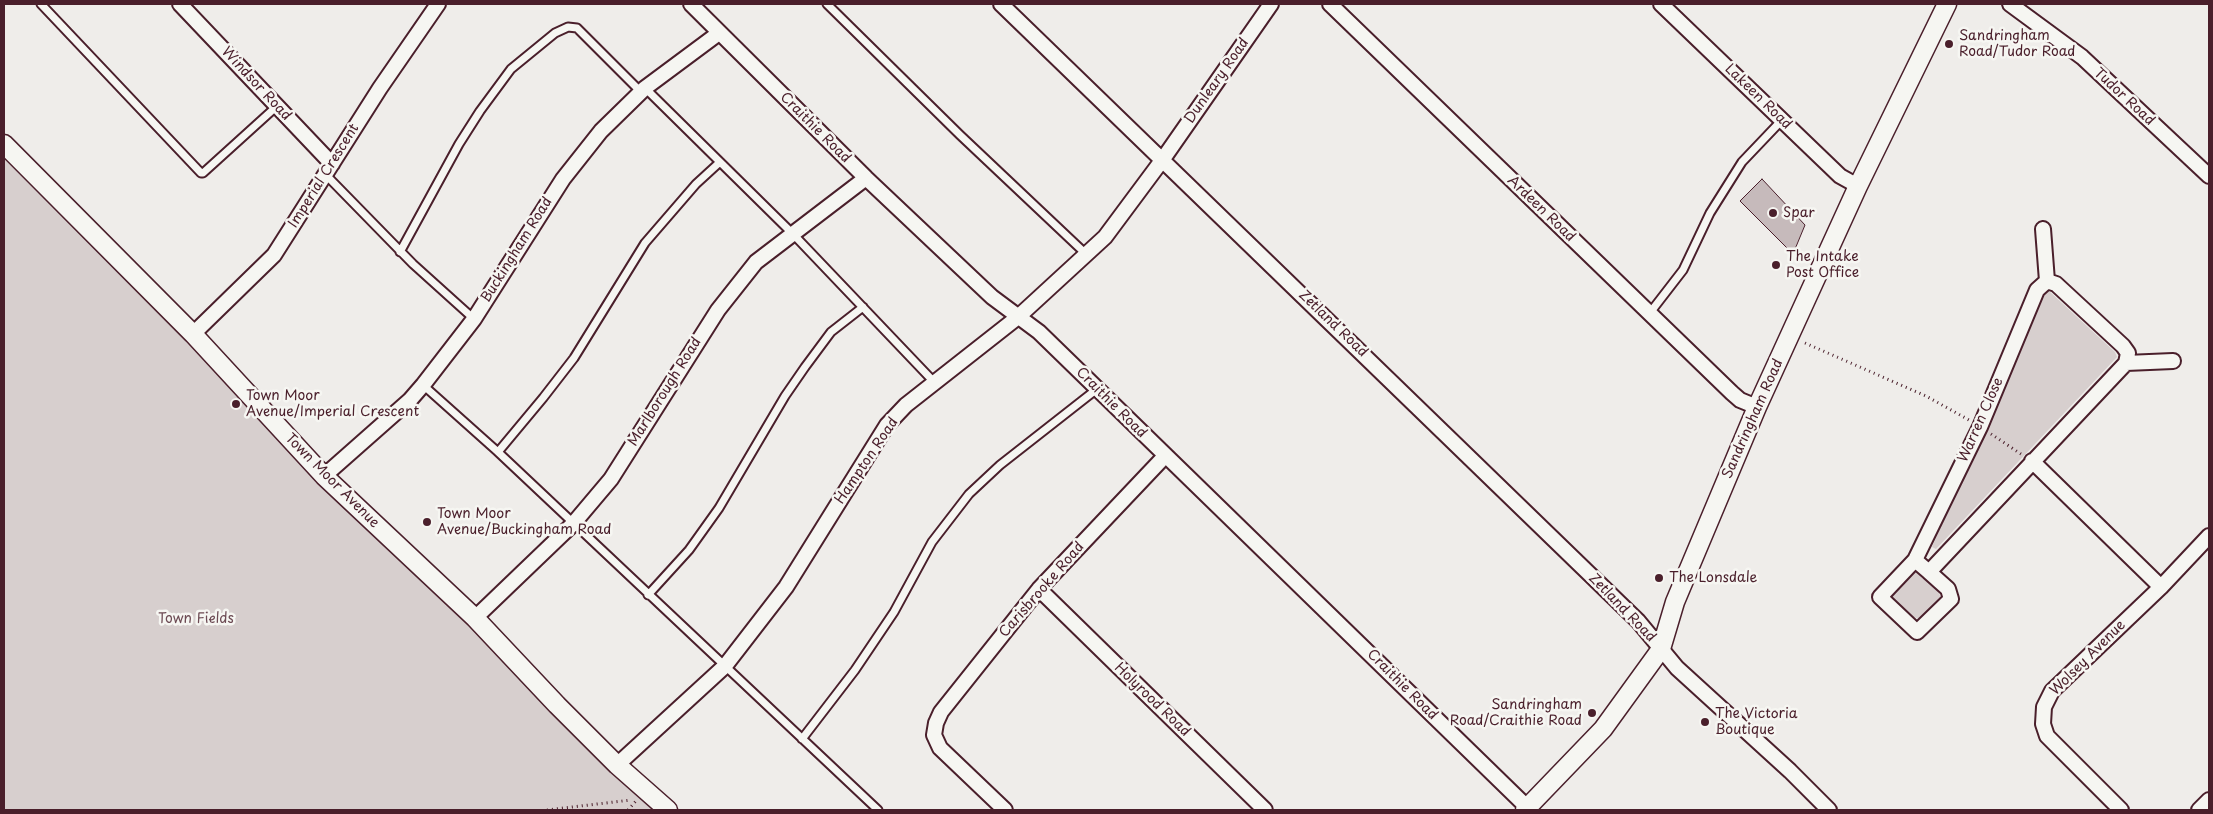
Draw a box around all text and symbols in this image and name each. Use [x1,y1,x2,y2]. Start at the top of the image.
place label: Sandringham Road/Tudor Road [1959,28,2076,60]
street label: Dunleary Road [1181,35,1253,127]
marker: Sandringham Road/Tudor Road [1943,38,1955,50]
street label: Windsor Road [218,44,294,124]
street label: Lakeen Road [1721,61,1795,133]
street label: Tudor Road [2090,65,2158,129]
street label: Craithie Road [776,89,854,167]
street label: Imperial Crescent [285,121,363,231]
street label: Ardeen Road [1504,172,1578,246]
street label: Buckingham Road [478,194,556,306]
place label: Spar [1783,205,1815,221]
marker: Spar [1767,207,1779,219]
place label: The Intake Post Office [1786,249,1859,282]
marker: The Intake Post Office [1770,259,1782,271]
street label: Zetland Road [1295,287,1371,361]
street label: Marlborough Road [625,335,705,449]
street label: Sandringham Road [1719,357,1787,481]
street label: Craithie Road [1072,364,1150,442]
street label: Warren Close [1955,375,2007,465]
place label: Town Moor Avenue/Imperial Crescent [246,388,419,421]
marker: Town Moor Avenue/Imperial Crescent [230,398,242,410]
street label: Hampton Road [832,415,902,507]
street label: Town Moor Avenue [281,430,383,532]
place label: Town Moor Avenue/Buckingham Road [437,506,611,538]
marker: Town Moor Avenue/Buckingham Road [421,516,433,528]
street label: Carisbrooke Road [996,539,1088,641]
street label: Zetland Road [1585,570,1659,646]
place label: The Lonsdale [1669,570,1757,586]
marker: The Lonsdale [1653,572,1665,584]
park label: Town Fields [158,611,234,627]
street label: Wolsey Avenue [2047,617,2129,699]
street label: Craithie Road [1363,646,1441,724]
street label: Holyrood Road [1111,660,1193,740]
place label: Sandringham Road/Craithie Road [1450,697,1582,730]
place label: The Victoria Boutique [1715,706,1798,739]
marker: Sandringham Road/Craithie Road [1586,707,1598,719]
marker: The Victoria Boutique [1699,716,1711,728]

